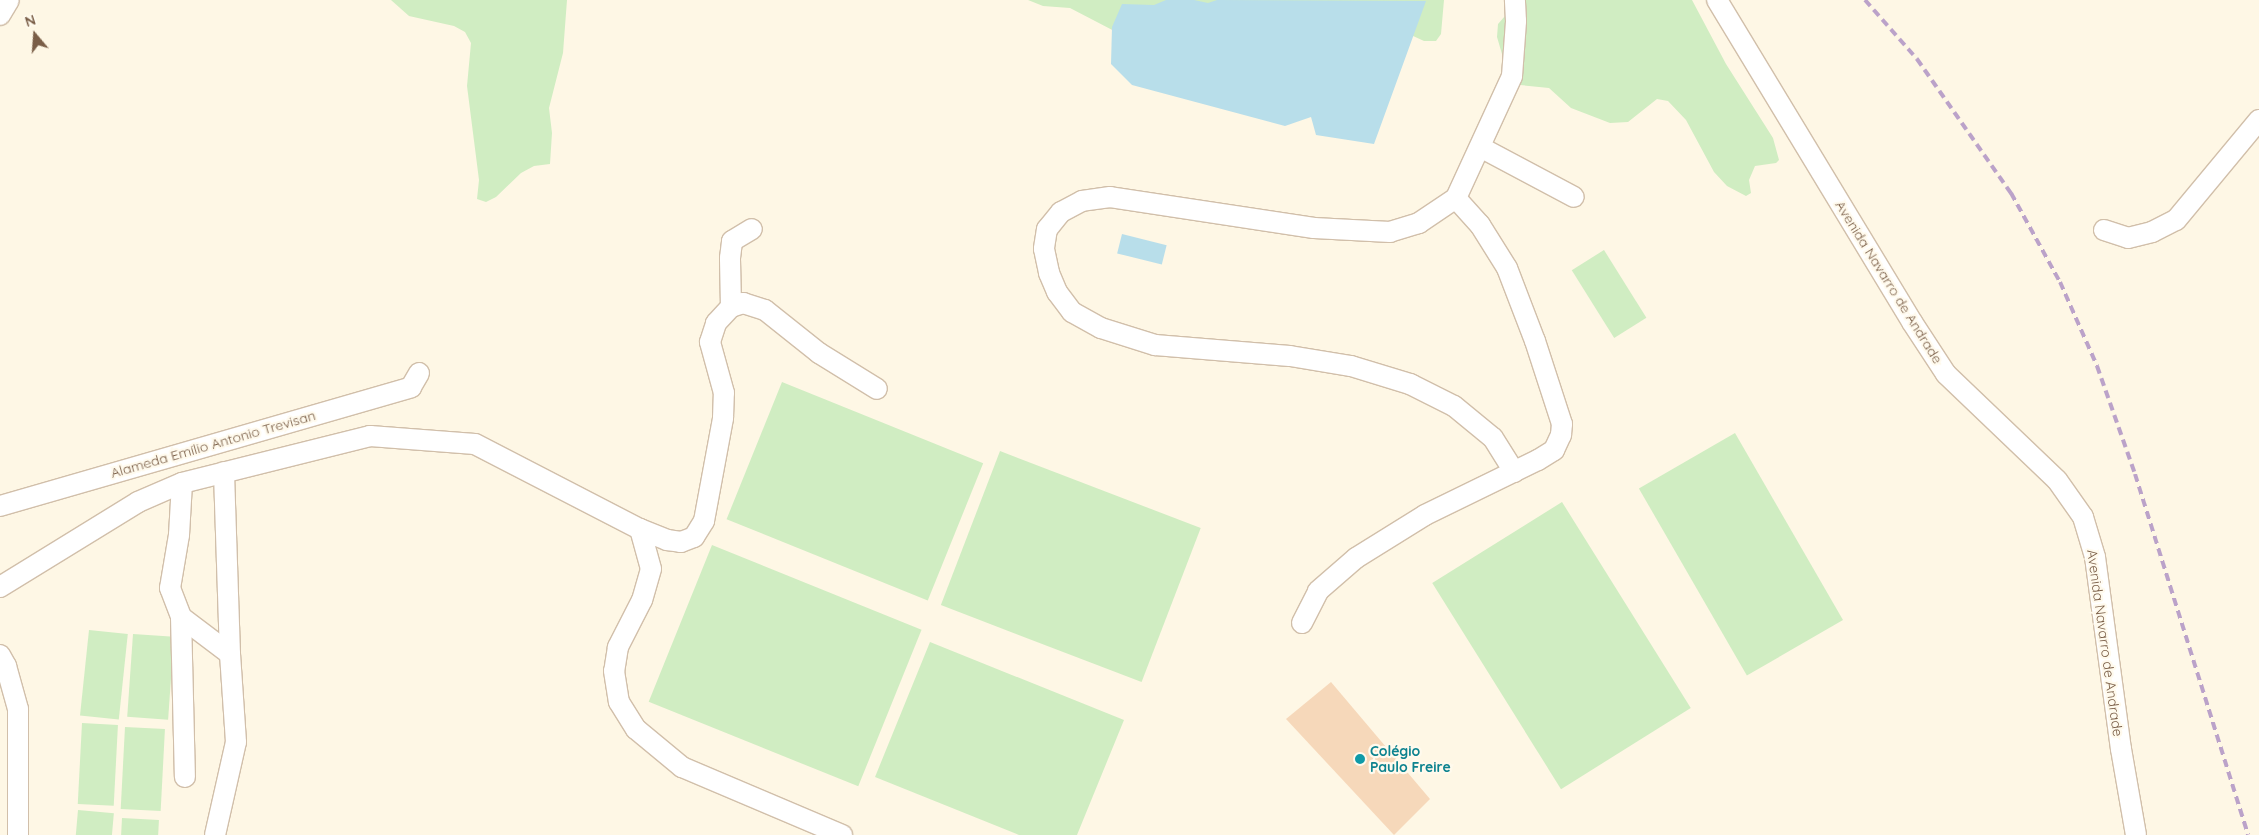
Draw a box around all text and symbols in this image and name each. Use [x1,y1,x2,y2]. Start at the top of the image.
north arrow [10,10,60,60]
text: N [23,11,38,31]
street label: Avenida Navarro de Andrade [1832,197,1946,367]
street label: Alameda Emílio Antonio Trevisan [109,407,317,481]
street label: Avenida Navarro de Andrade [2084,548,2126,738]
place label: Colégio Paulo Freire [1370,743,1451,776]
marker: Colégio Paulo Freire [1354,753,1366,765]

